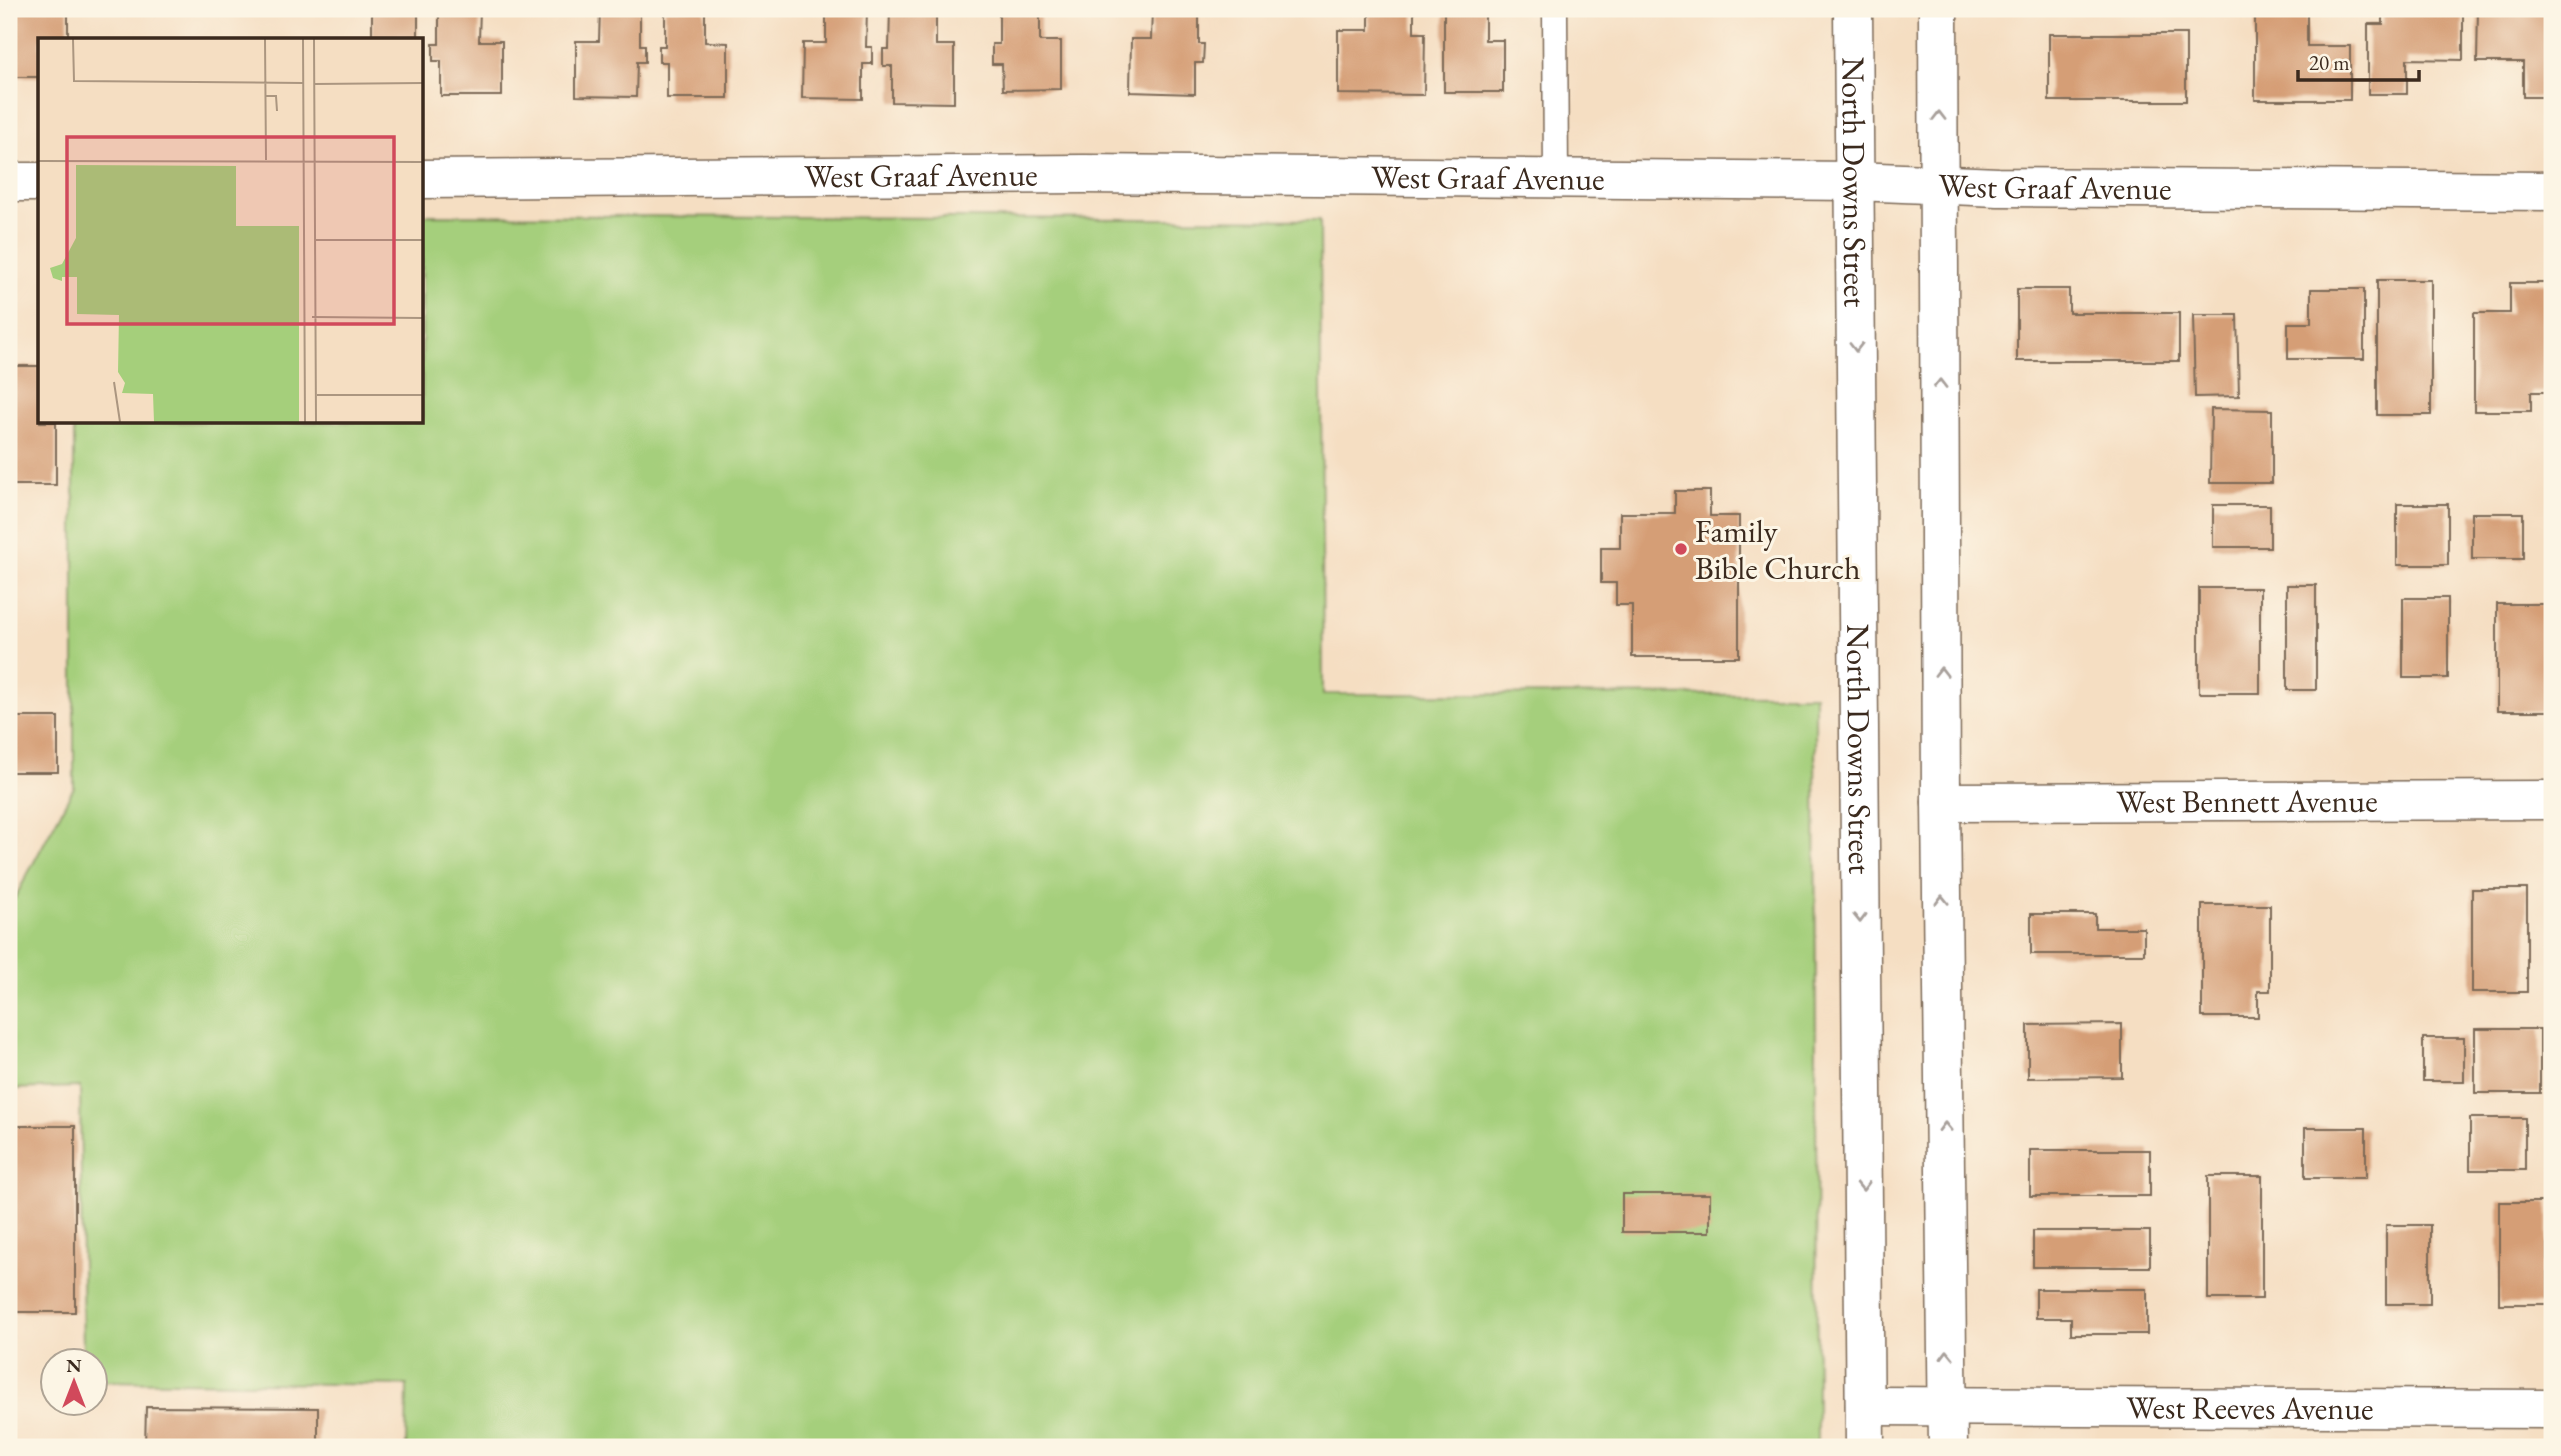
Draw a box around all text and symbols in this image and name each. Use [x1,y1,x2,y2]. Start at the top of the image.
inset map [38,38,424,424]
scale bar [2298,38,2419,82]
text: 20 m [2309,49,2350,76]
street label: North Downs Street [1832,57,1876,307]
one-way arrow [1931,110,1947,121]
street label: West Graaf Avenue [804,153,1038,197]
street label: West Graaf Avenue [1371,156,1605,200]
street label: West Graaf Avenue [1937,164,2172,209]
one-way arrow [1848,343,1864,353]
one-way arrow [1932,379,1948,389]
place label: Family Bible Church [1695,510,1860,589]
marker: Family Bible Church [1673,541,1689,557]
street label: North Downs Street [1837,624,1881,874]
one-way arrow [1933,666,1949,677]
street label: West Bennett Avenue [2116,780,2378,822]
one-way arrow [1934,894,1950,904]
one-way arrow [1852,913,1868,924]
one-way arrow [1937,1121,1952,1132]
one-way arrow [1855,1181,1870,1192]
north arrow [38,1348,108,1418]
one-way arrow [1939,1349,1955,1359]
text: N [66,1353,82,1378]
street label: West Reeves Avenue [2126,1386,2374,1429]

